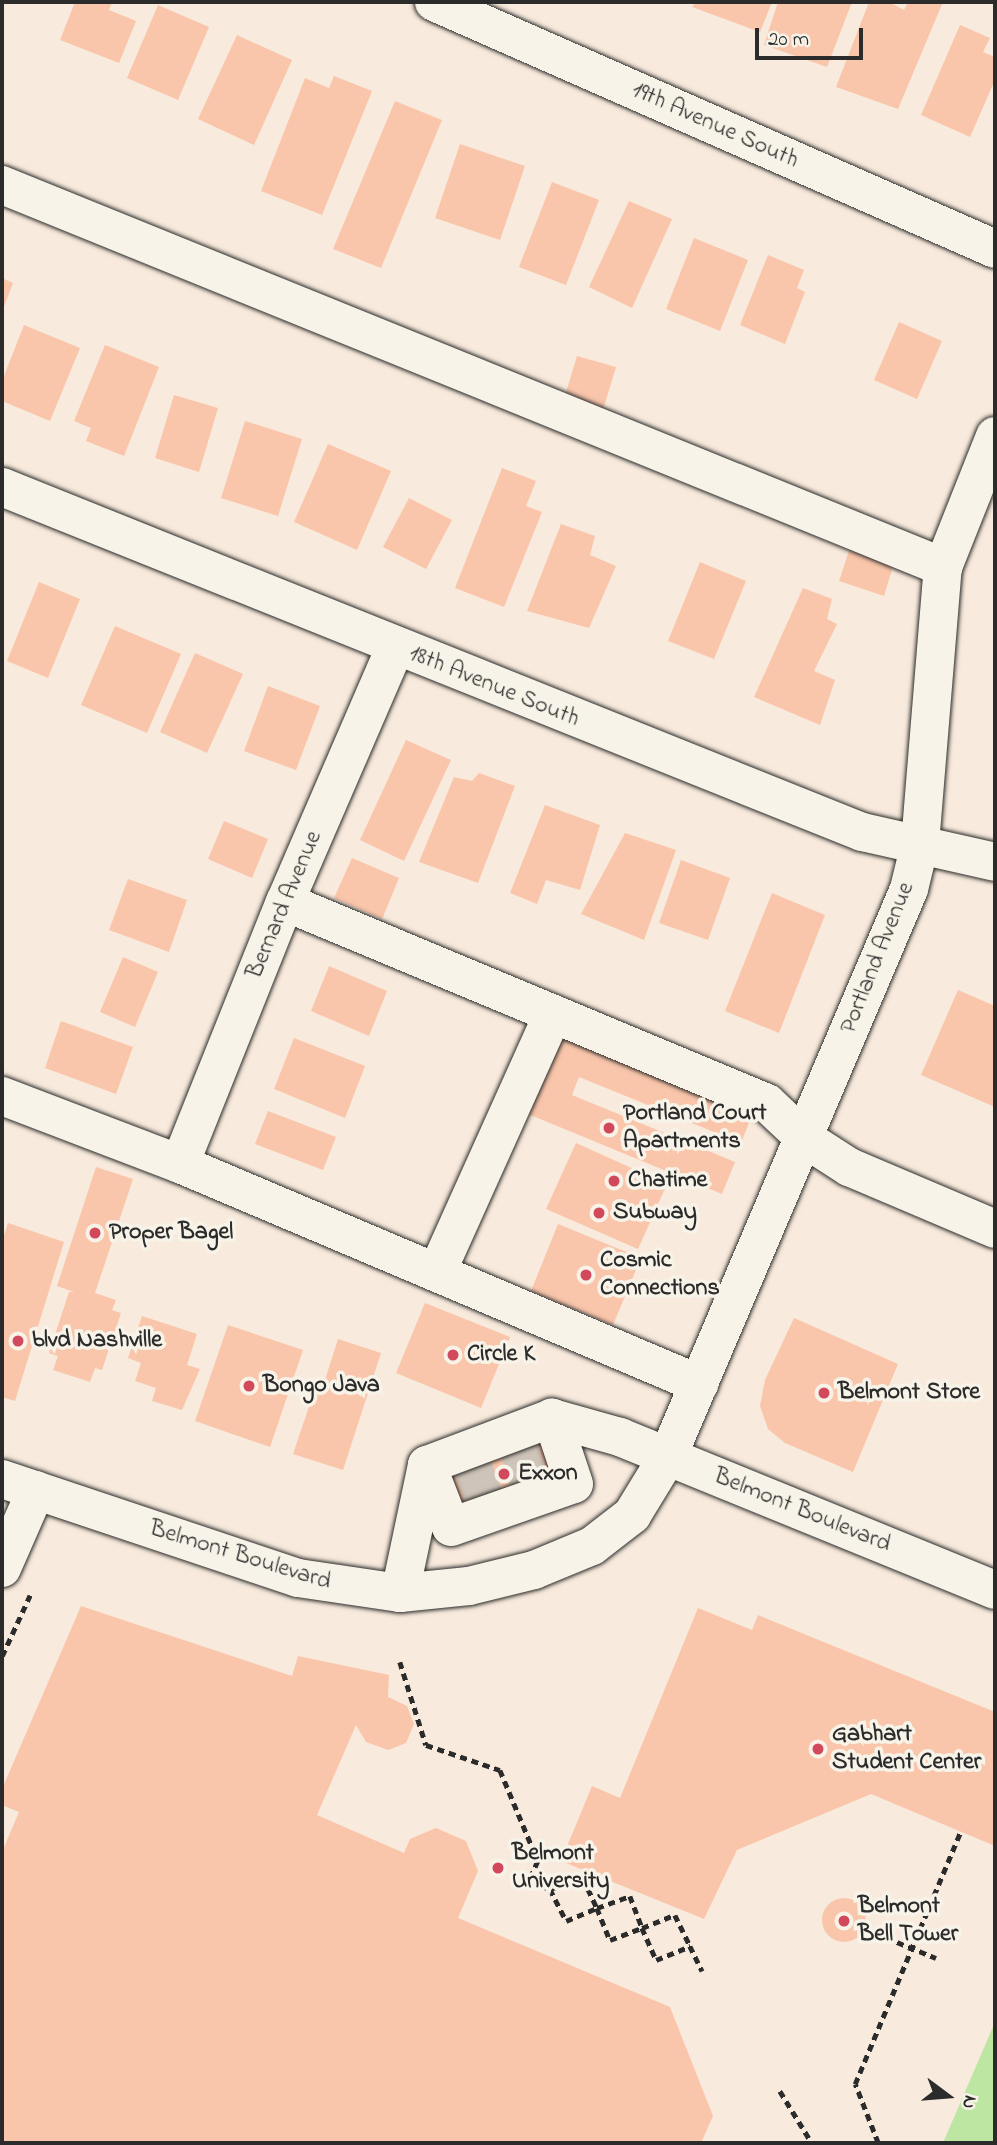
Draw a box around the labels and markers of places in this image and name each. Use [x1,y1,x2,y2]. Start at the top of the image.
place label: Portland Court Apartments [623,1100,767,1156]
marker: Portland Court Apartments [601,1120,617,1136]
place label: Chatime [628,1167,707,1195]
marker: Chatime [606,1173,622,1189]
place label: Subway [613,1199,697,1227]
marker: Subway [591,1205,607,1221]
place label: Proper Bagel [109,1219,233,1247]
marker: Proper Bagel [87,1225,103,1241]
place label: Cosmic Connections [600,1247,720,1303]
marker: Cosmic Connections [578,1267,594,1283]
place label: blvd Nashville [32,1327,162,1355]
marker: blvd Nashville [10,1333,26,1349]
place label: Circle K [467,1341,535,1369]
marker: Circle K [445,1347,461,1363]
place label: Bongo Java [263,1372,380,1400]
marker: Bongo Java [241,1378,257,1394]
place label: Belmont Store [838,1379,980,1407]
marker: Belmont Store [816,1385,832,1401]
place label: Exxon [518,1460,578,1488]
marker: Exxon [496,1466,512,1482]
place label: Gabhart Student Center [832,1721,981,1777]
marker: Gabhart Student Center [810,1741,826,1757]
place label: Belmont University [512,1840,609,1896]
marker: Belmont University [490,1860,506,1876]
place label: Belmont Bell Tower [858,1893,958,1949]
marker: Belmont Bell Tower [836,1913,852,1929]

